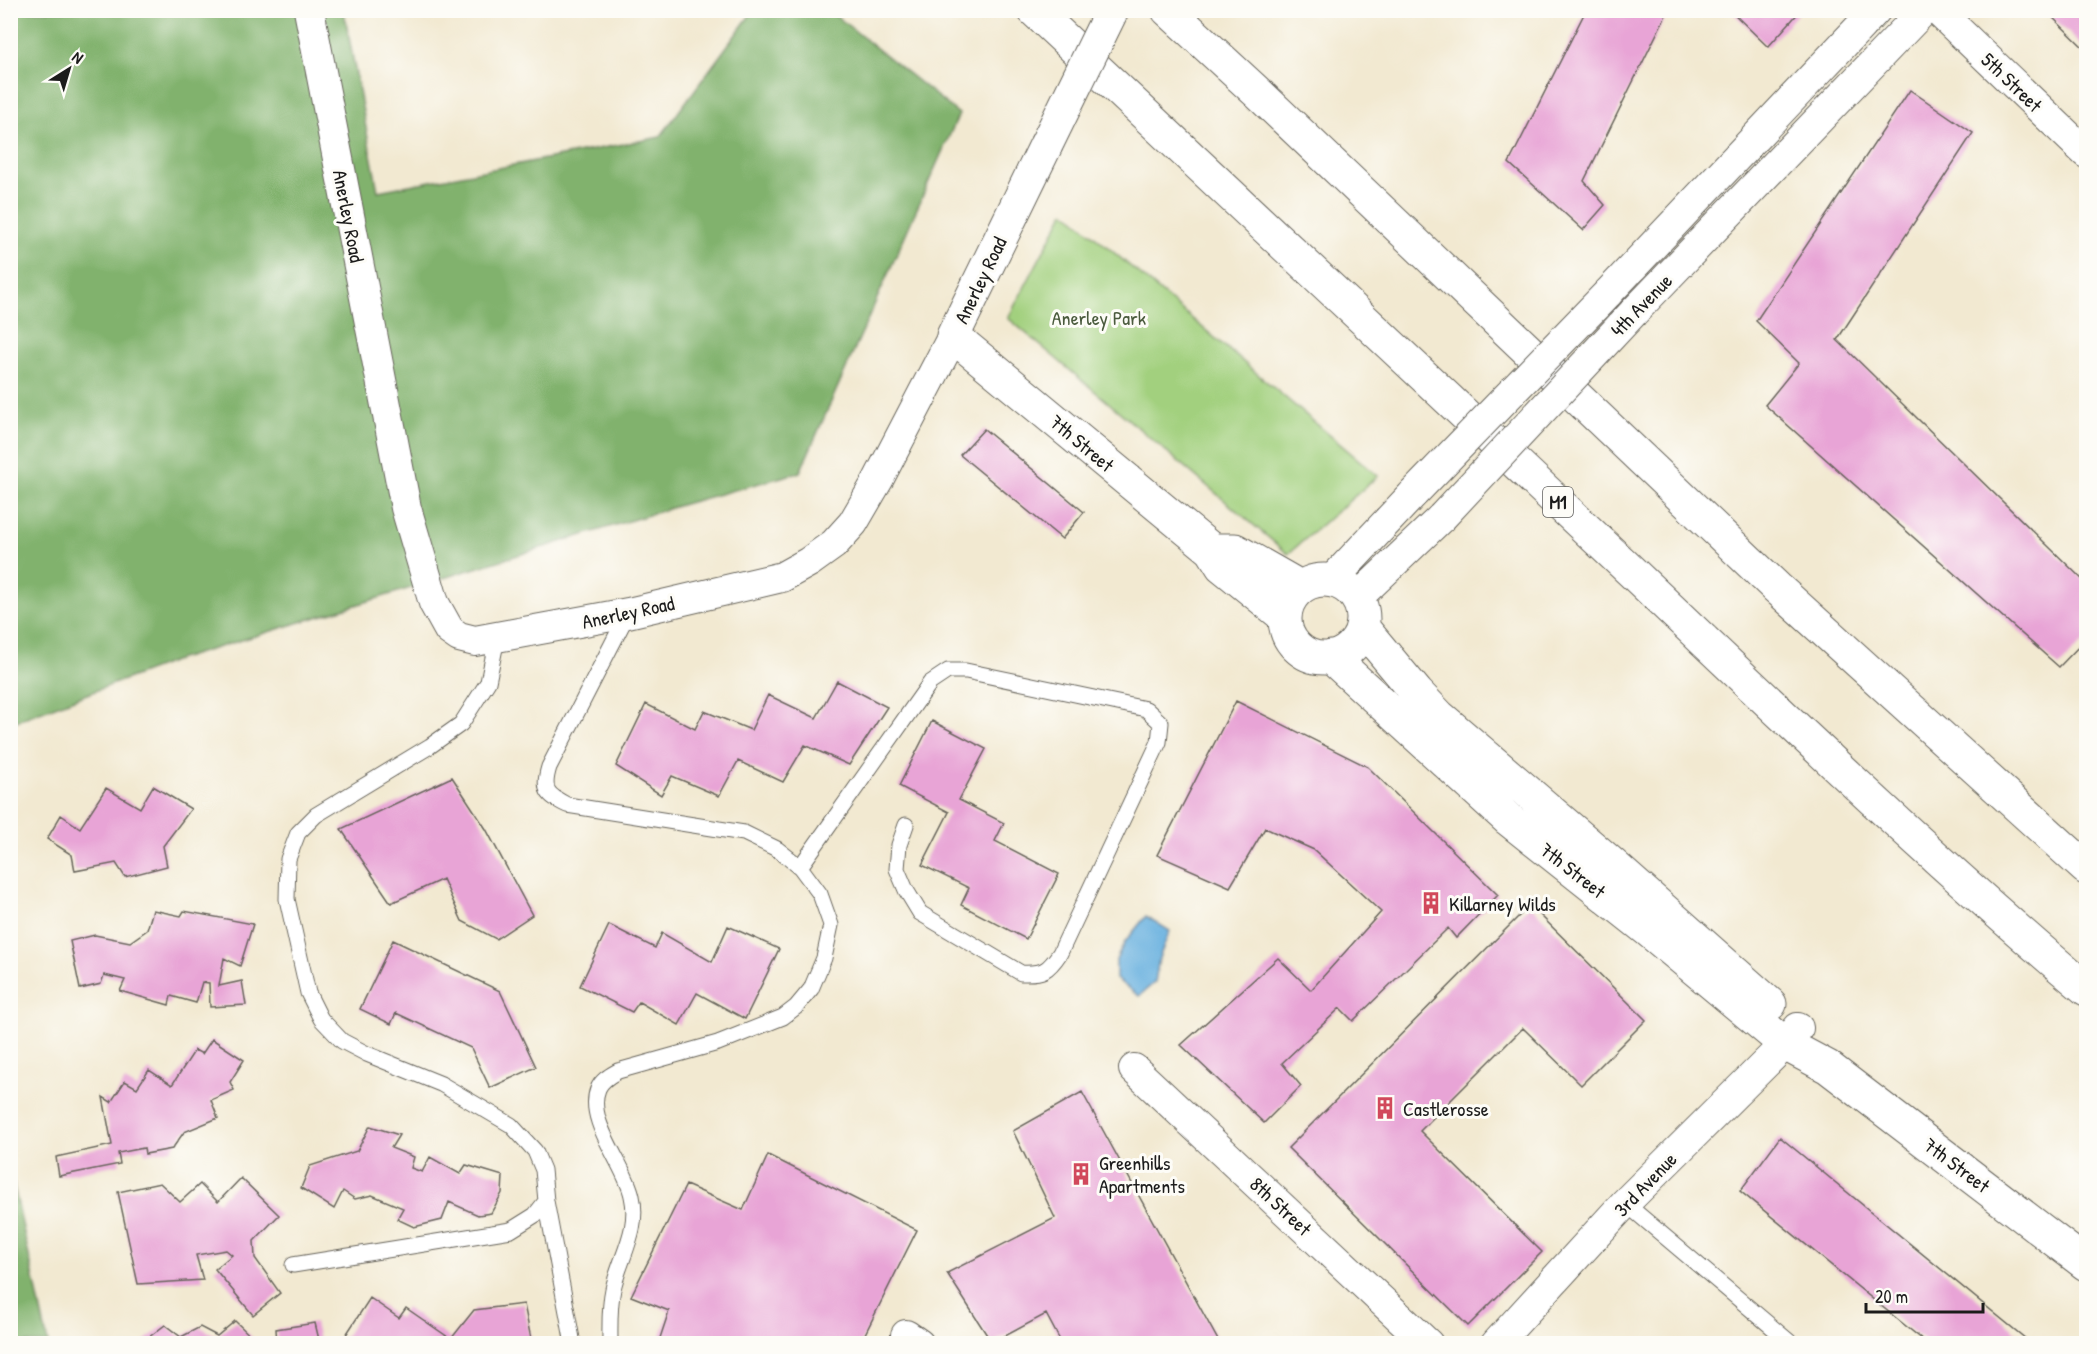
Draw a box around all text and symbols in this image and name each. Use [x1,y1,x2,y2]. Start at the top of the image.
north arrow [39,39,99,99]
text: N [68,46,88,69]
street label: 5th Street [1976,46,2049,119]
street label: Anerley Road [327,167,371,265]
street label: Anerley Road [947,232,1013,328]
street label: 4th Avenue [1604,268,1678,342]
park label: Anerley Park [1052,304,1146,331]
street label: 7th Street [1044,408,1121,479]
road number: M1 [1543,487,1573,517]
street label: Anerley Road [579,589,677,635]
street label: 7th Street [1535,836,1612,905]
building icon: Killarney Wilds [1418,890,1444,916]
place label: Killarney Wilds [1449,890,1556,917]
building icon: Castlerosse [1372,1095,1398,1121]
place label: Castlerosse [1403,1095,1489,1122]
street label: 7th Street [1918,1131,1997,1199]
street label: 3rd Avenue [1608,1146,1682,1222]
place label: Greenhills Apartments [1099,1149,1185,1199]
building icon: Greenhills Apartments [1068,1161,1094,1187]
street label: 8th Street [1244,1171,1318,1242]
scale bar [1866,1276,1983,1314]
text: 20 m [1875,1284,1908,1309]

